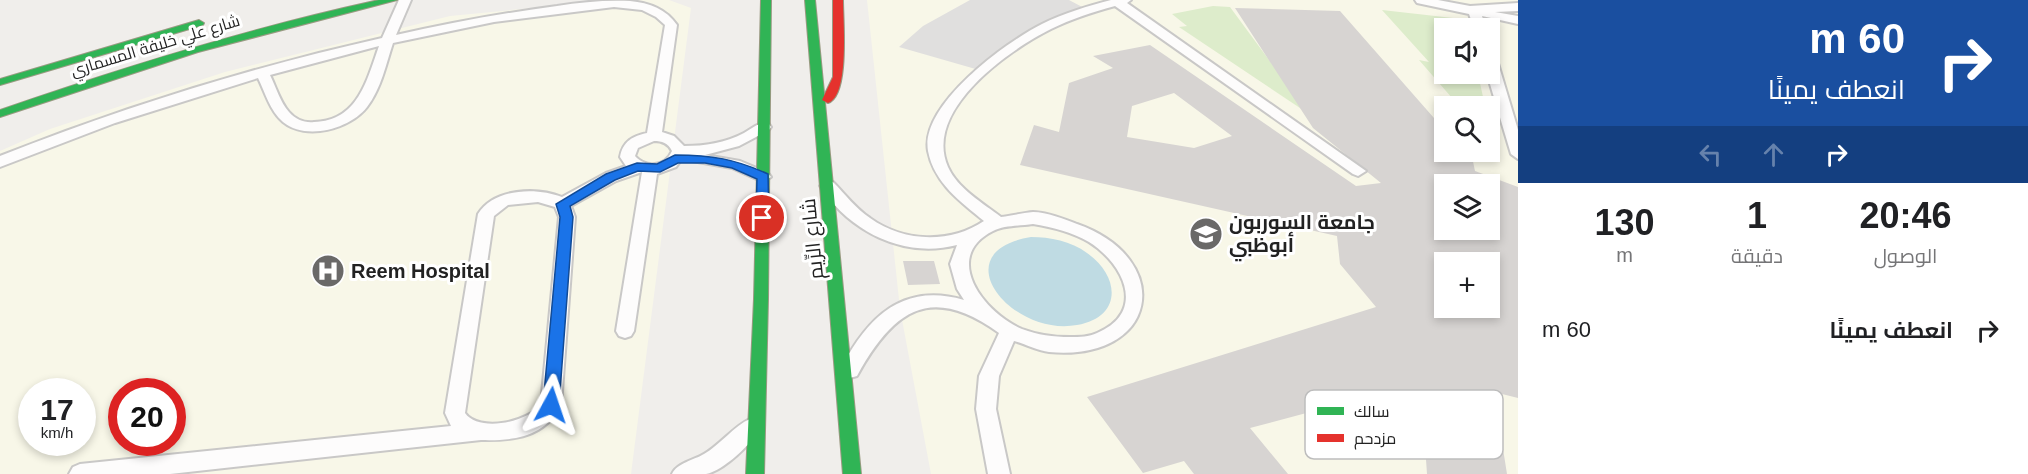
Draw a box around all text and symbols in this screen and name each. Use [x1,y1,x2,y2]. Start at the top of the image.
street label: شارع علي خليفة المسماري [69,12,243,84]
text: 60 m [1809,15,1905,62]
map controls [1434,18,1500,318]
button: sound [1434,18,1500,84]
icon: right [1926,24,2004,102]
text: انعطف يمينًا [1768,75,1905,105]
button: search [1434,96,1500,162]
icon: left [1694,138,1727,171]
icon: ahead [1757,138,1790,171]
icon: right [1820,138,1853,171]
button: layers [1434,174,1500,240]
pin [736,192,787,243]
text: 1 [1747,195,1767,236]
text: 20:46 [1859,195,1952,236]
street label: شارع الرِّيم [797,197,830,281]
icon: arrive [745,201,778,234]
text: 130 [1594,202,1655,243]
place label: جامعة السوربون أبوظبي [1229,211,1375,262]
school or university icon: جامعة السوربون أبوظبي [1188,216,1224,252]
text: m [1616,244,1633,266]
text: دقيقة [1731,245,1783,267]
text: الوصول [1874,245,1937,267]
button: + [1434,252,1500,318]
hospital icon: Reem Hospital [310,253,346,289]
place label: Reem Hospital [351,260,490,282]
icon: right [1971,314,2004,347]
text: 60 m [1542,317,1591,342]
text: انعطف يمينًا [1830,318,1953,343]
position arrow [519,373,583,437]
speed limit sign: 20 [108,378,186,456]
legend [1305,390,1503,459]
text: 17 [40,393,74,426]
text: سالك [1354,403,1389,420]
text: km/h [41,424,73,441]
text: مزدحم [1354,430,1396,450]

